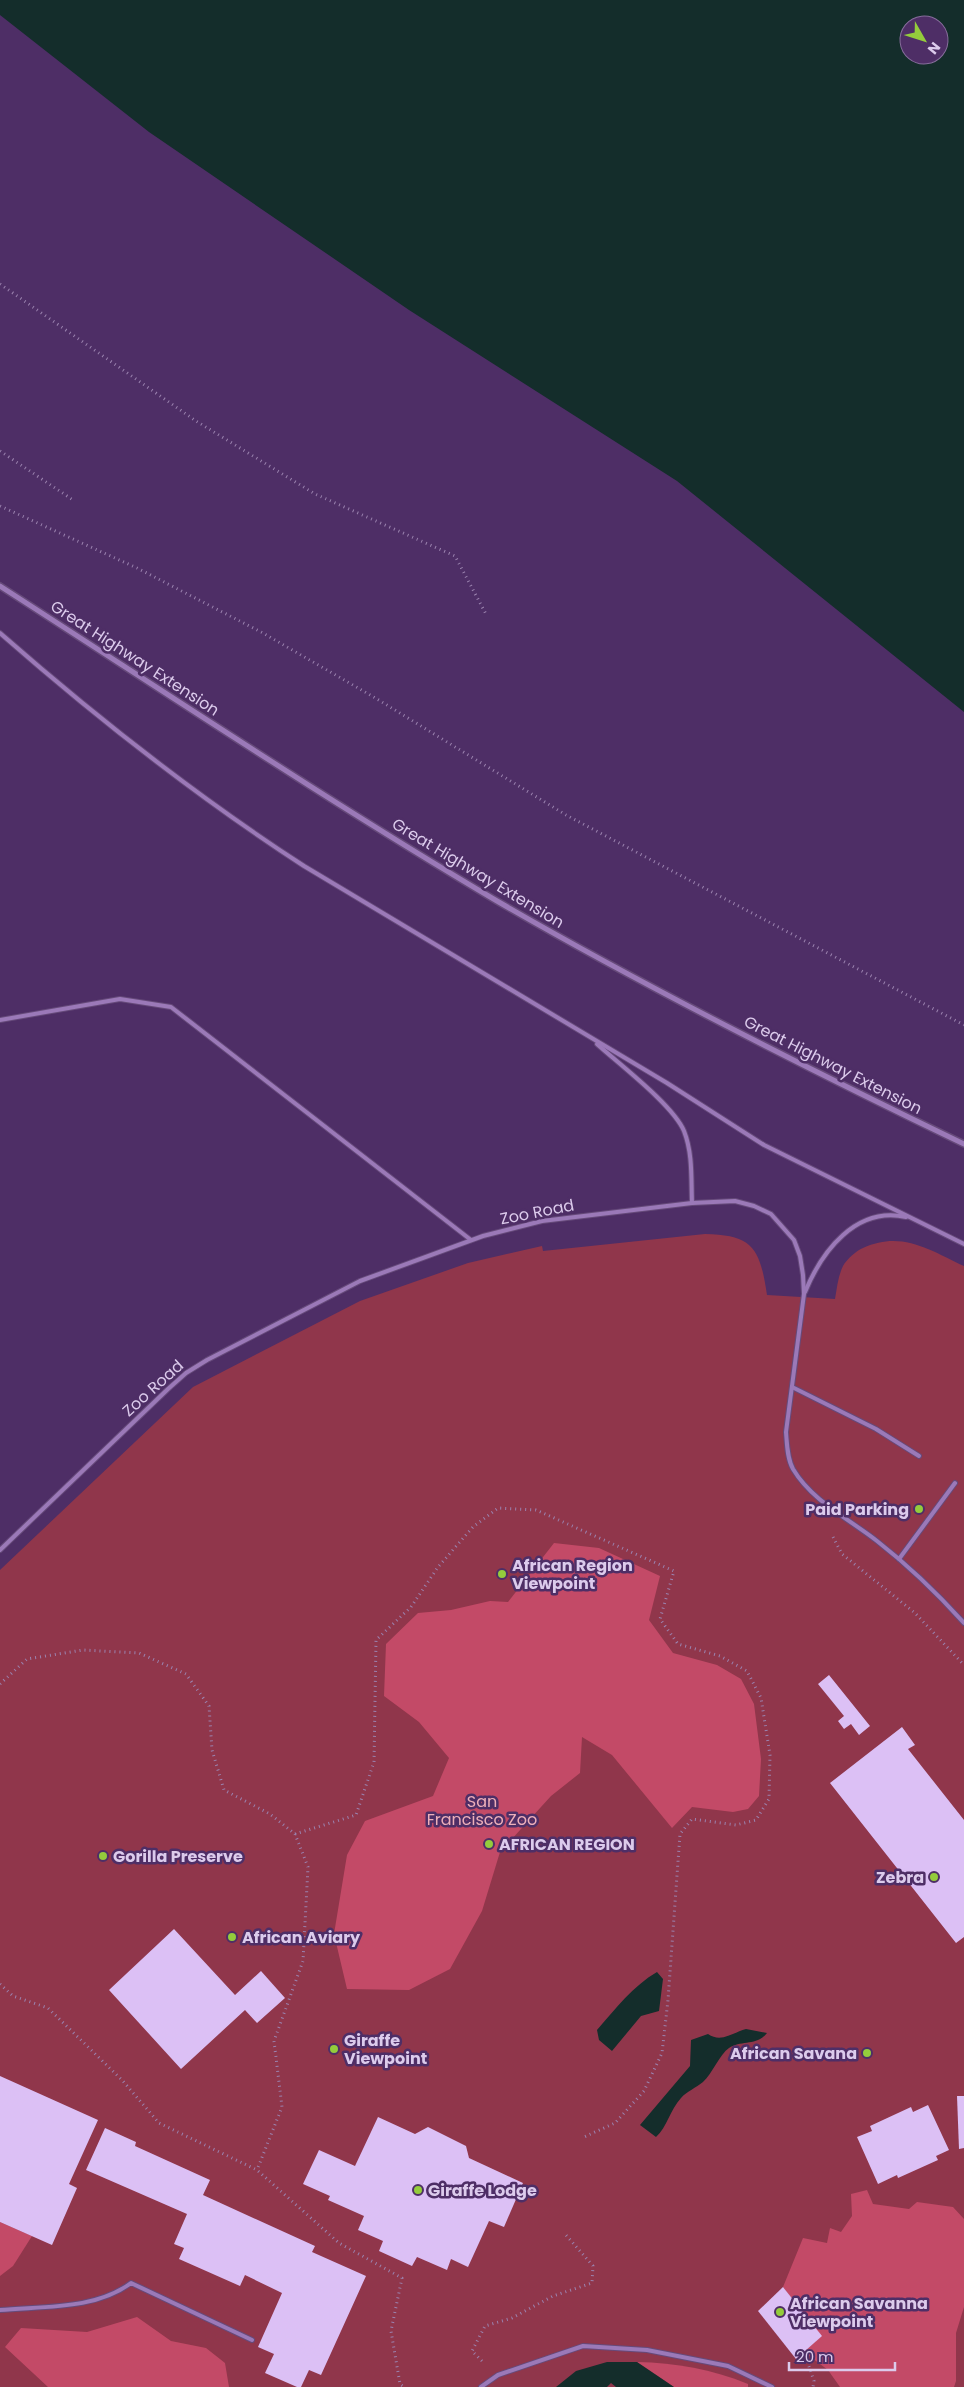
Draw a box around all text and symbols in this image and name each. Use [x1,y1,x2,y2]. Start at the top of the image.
north arrow [899,15,949,65]
text: N [923,38,945,59]
street label: Great Highway Extension [46,595,224,721]
street label: Great Highway Extension [388,812,568,934]
street label: Great Highway Extension [740,1010,926,1120]
street label: Zoo Road [498,1194,576,1230]
street label: Zoo Road [117,1354,189,1422]
place label: Paid Parking [805,1498,909,1521]
marker: Paid Parking [913,1503,925,1515]
place label: African Region Viewpoint [512,1554,633,1595]
marker: African Region Viewpoint [496,1568,508,1580]
park label: San Francisco Zoo [427,1790,537,1831]
place label: AFRICAN REGION [499,1833,635,1856]
marker: AFRICAN REGION [483,1838,495,1850]
place label: Gorilla Preserve [113,1845,243,1868]
marker: Gorilla Preserve [97,1850,109,1862]
place label: Zebra [876,1866,924,1889]
marker: Zebra [928,1871,940,1883]
place label: African Aviary [242,1926,361,1949]
marker: African Aviary [226,1931,238,1943]
place label: Giraffe Viewpoint [344,2029,427,2070]
place label: African Savana [730,2042,857,2065]
marker: Giraffe Viewpoint [328,2043,340,2055]
marker: African Savana [861,2047,873,2059]
place label: Giraffe Lodge [428,2179,537,2202]
marker: Giraffe Lodge [412,2184,424,2196]
place label: African Savanna Viewpoint [790,2292,928,2333]
marker: African Savanna Viewpoint [774,2306,786,2318]
scale bar [789,2340,895,2372]
text: 20 m [796,2346,834,2367]

